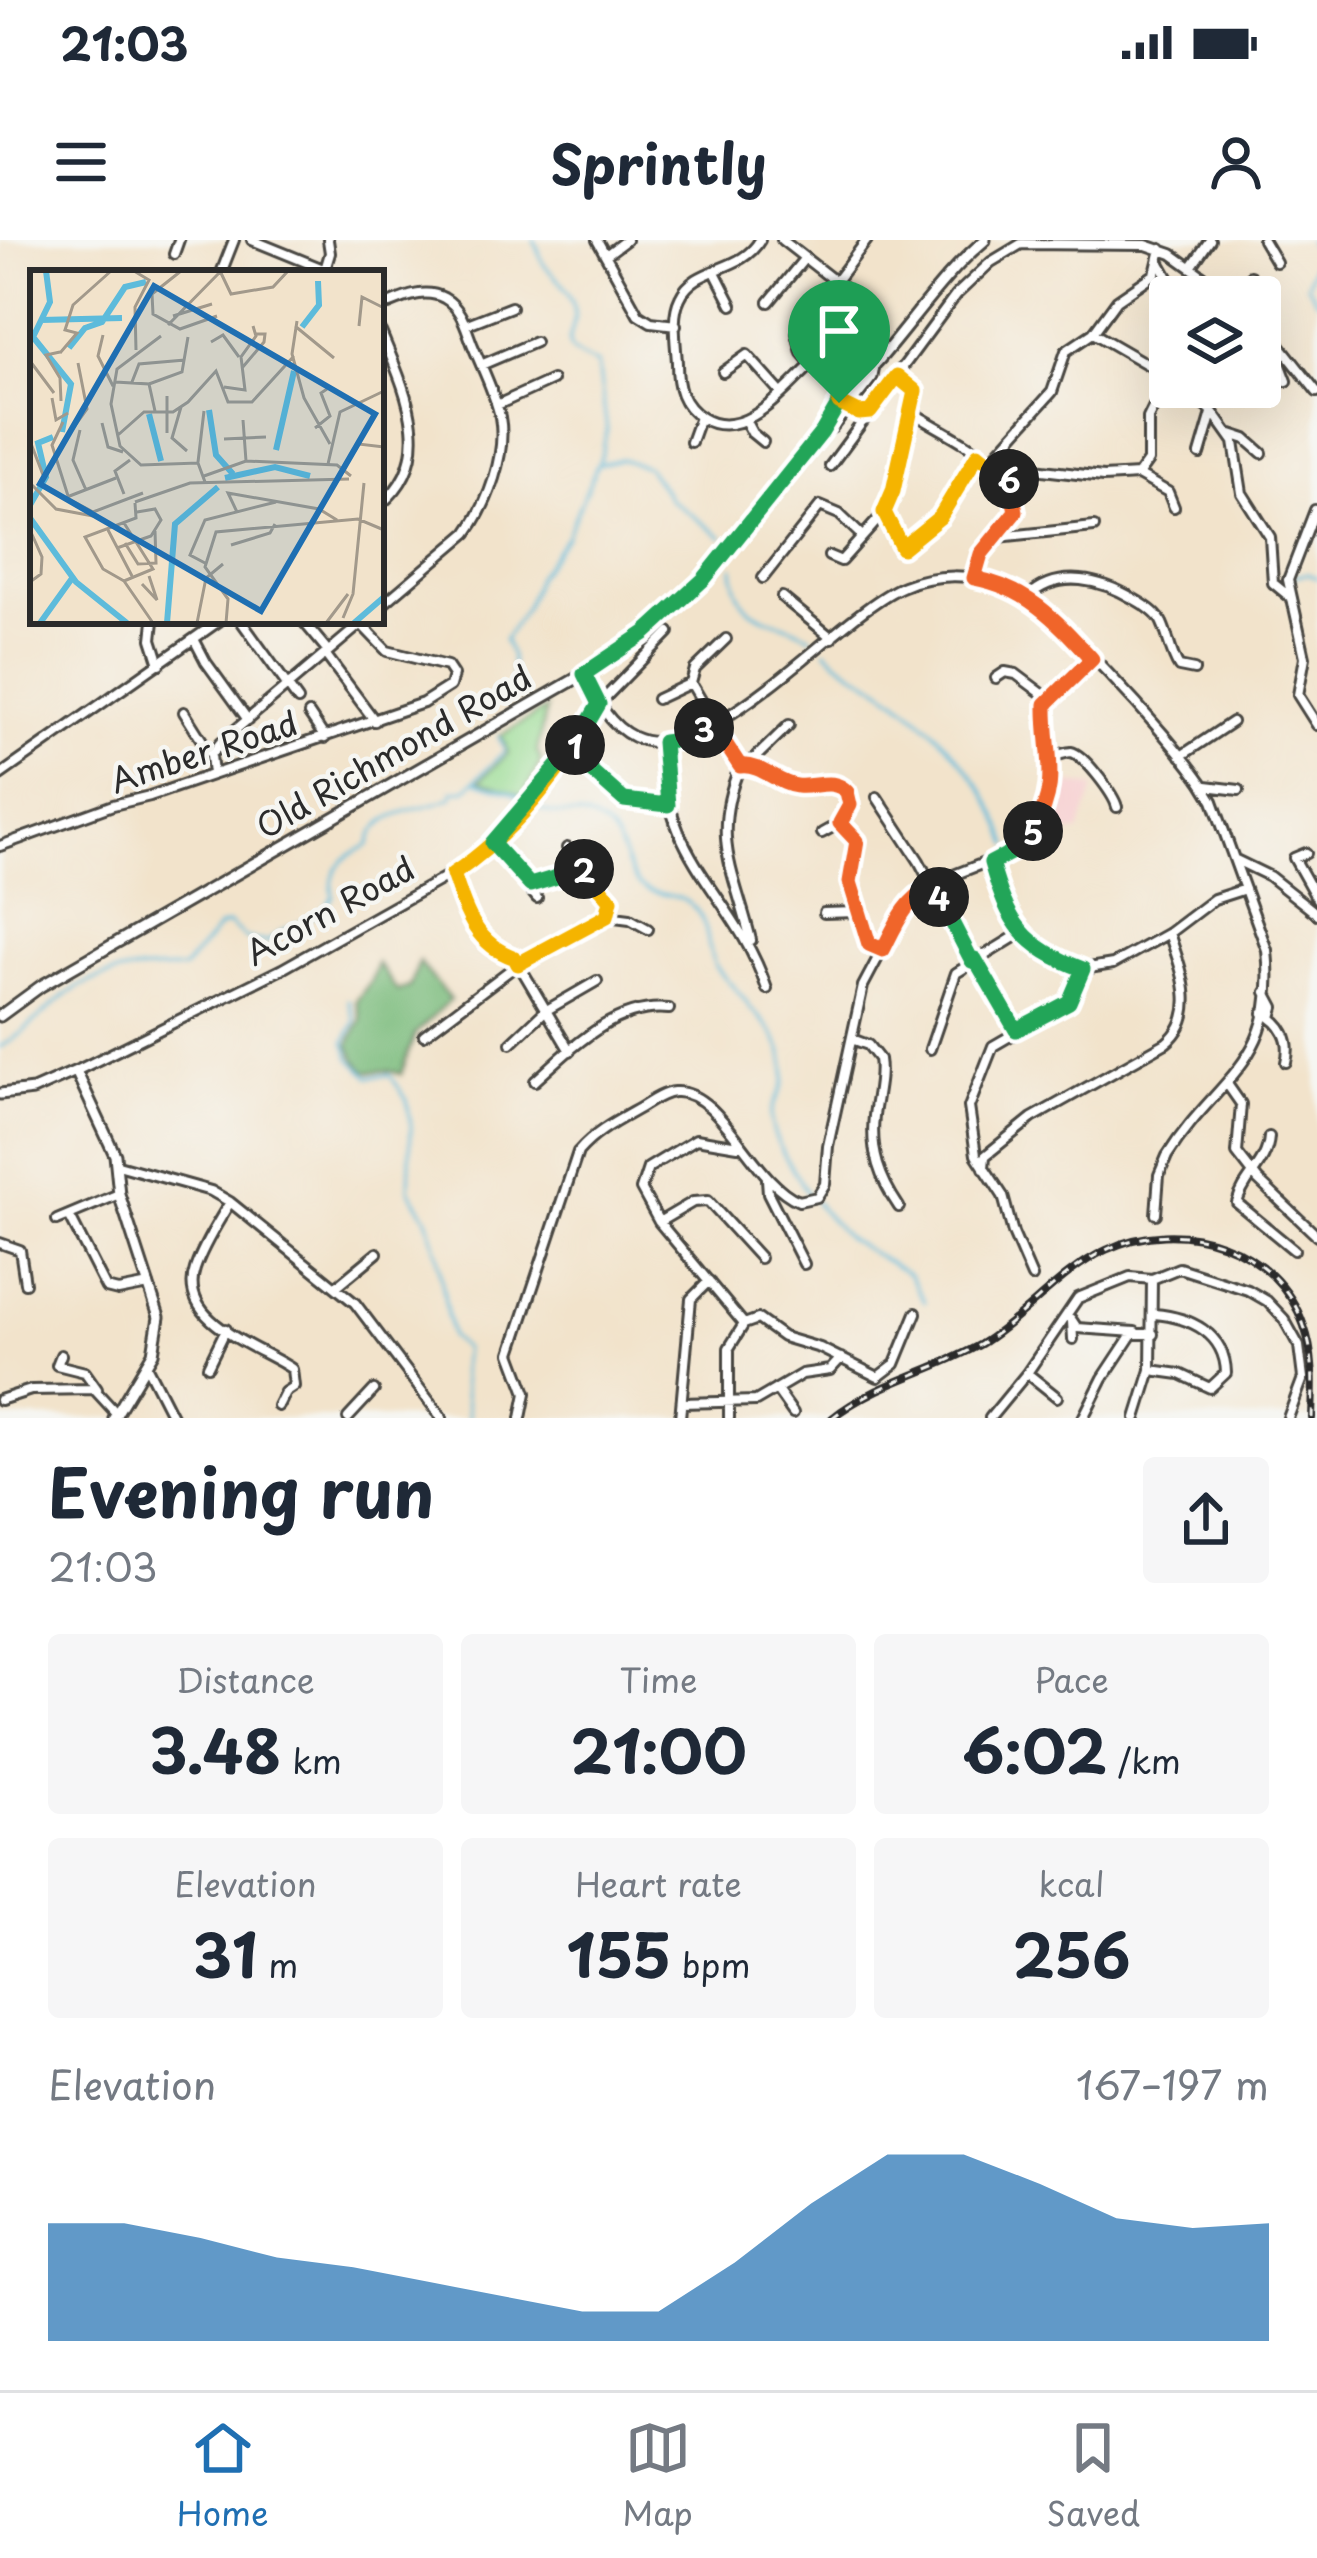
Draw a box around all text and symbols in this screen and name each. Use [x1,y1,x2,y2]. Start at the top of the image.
text: 21:03 [60,8,189,76]
text: Sprintly [550,122,767,203]
icon: menu [48,129,114,195]
icon: person [1203,129,1269,195]
inset map [30,270,384,624]
map controls [1149,276,1281,408]
button: layers [1149,276,1281,408]
pin [788,280,890,403]
icon: arrive [806,298,872,364]
pin: 6 [979,449,1039,509]
text: 6 [997,454,1021,504]
street label: Old Richmond Road [246,651,540,850]
street label: Amber Road [103,696,304,804]
pin: 3 [674,698,734,758]
text: 3 [693,703,715,753]
pin: 1 [545,715,605,775]
text: 1 [567,720,583,770]
pin: 5 [1003,801,1063,861]
text: 5 [1022,806,1044,856]
pin: 2 [554,839,614,899]
street label: Acorn Road [235,842,423,976]
text: 2 [572,844,596,894]
pin: 4 [909,867,969,927]
text: 4 [928,872,950,922]
text: Evening run [48,1441,434,1540]
button: share [1143,1457,1269,1583]
text: 21:03 [48,1536,158,1595]
text: Distance [176,1654,315,1704]
text: Time [620,1654,697,1704]
text: Pace [1034,1654,1109,1704]
text: 3.48 [149,1704,281,1794]
text: 21:00 [570,1704,747,1794]
text: 6:02 [962,1704,1107,1794]
text: km [281,1735,342,1785]
text: /km [1107,1735,1181,1785]
text: Elevation [174,1858,317,1908]
text: Heart rate [575,1858,742,1908]
text: kcal [1039,1858,1104,1908]
text: 31 [193,1908,258,1998]
text: 155 [566,1908,671,1998]
text: 256 [1012,1908,1131,1998]
text: m [258,1939,298,1989]
text: bpm [671,1939,751,1989]
text: Elevation [48,2054,216,2113]
text: 167–197 m [1076,2054,1269,2113]
tab: Home [177,2415,269,2537]
tab: Map [622,2415,693,2537]
tab: Saved [1047,2415,1140,2537]

